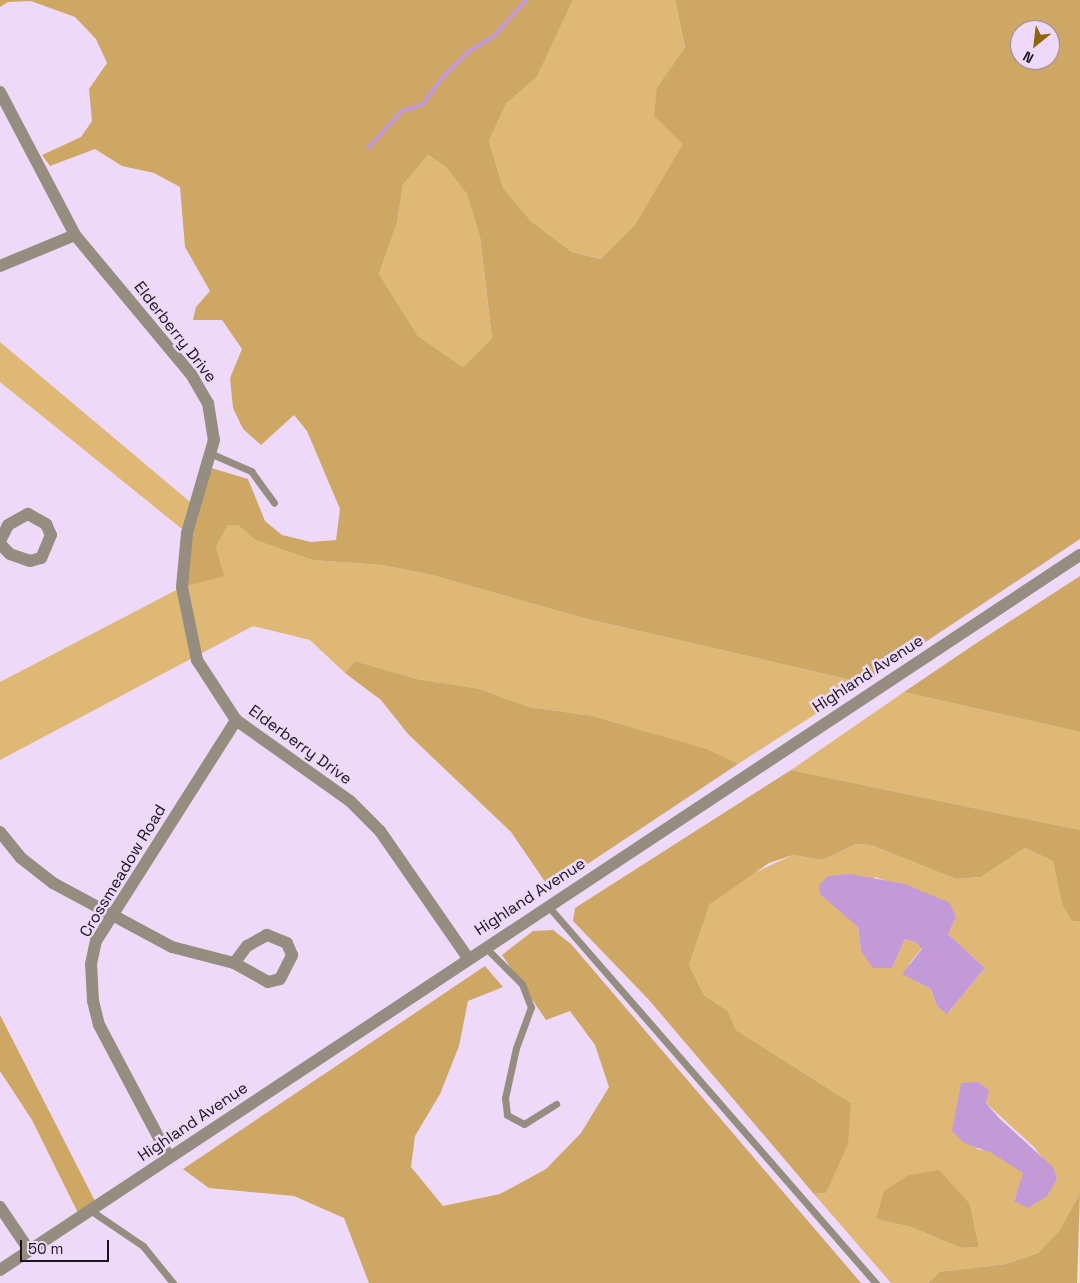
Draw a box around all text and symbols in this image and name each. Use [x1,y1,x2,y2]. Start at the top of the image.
north arrow [1010,20,1060,70]
text: N [1020,47,1037,67]
street label: Elderberry Drive [130,278,220,386]
street label: Highland Avenue [809,631,927,717]
street label: Elderberry Drive [245,701,355,789]
street label: Crossmeadow Road [76,801,170,941]
street label: Highland Avenue [471,854,589,940]
street label: Highland Avenue [134,1078,252,1166]
scale bar [22,1230,111,1262]
text: 50 m [28,1239,63,1258]

